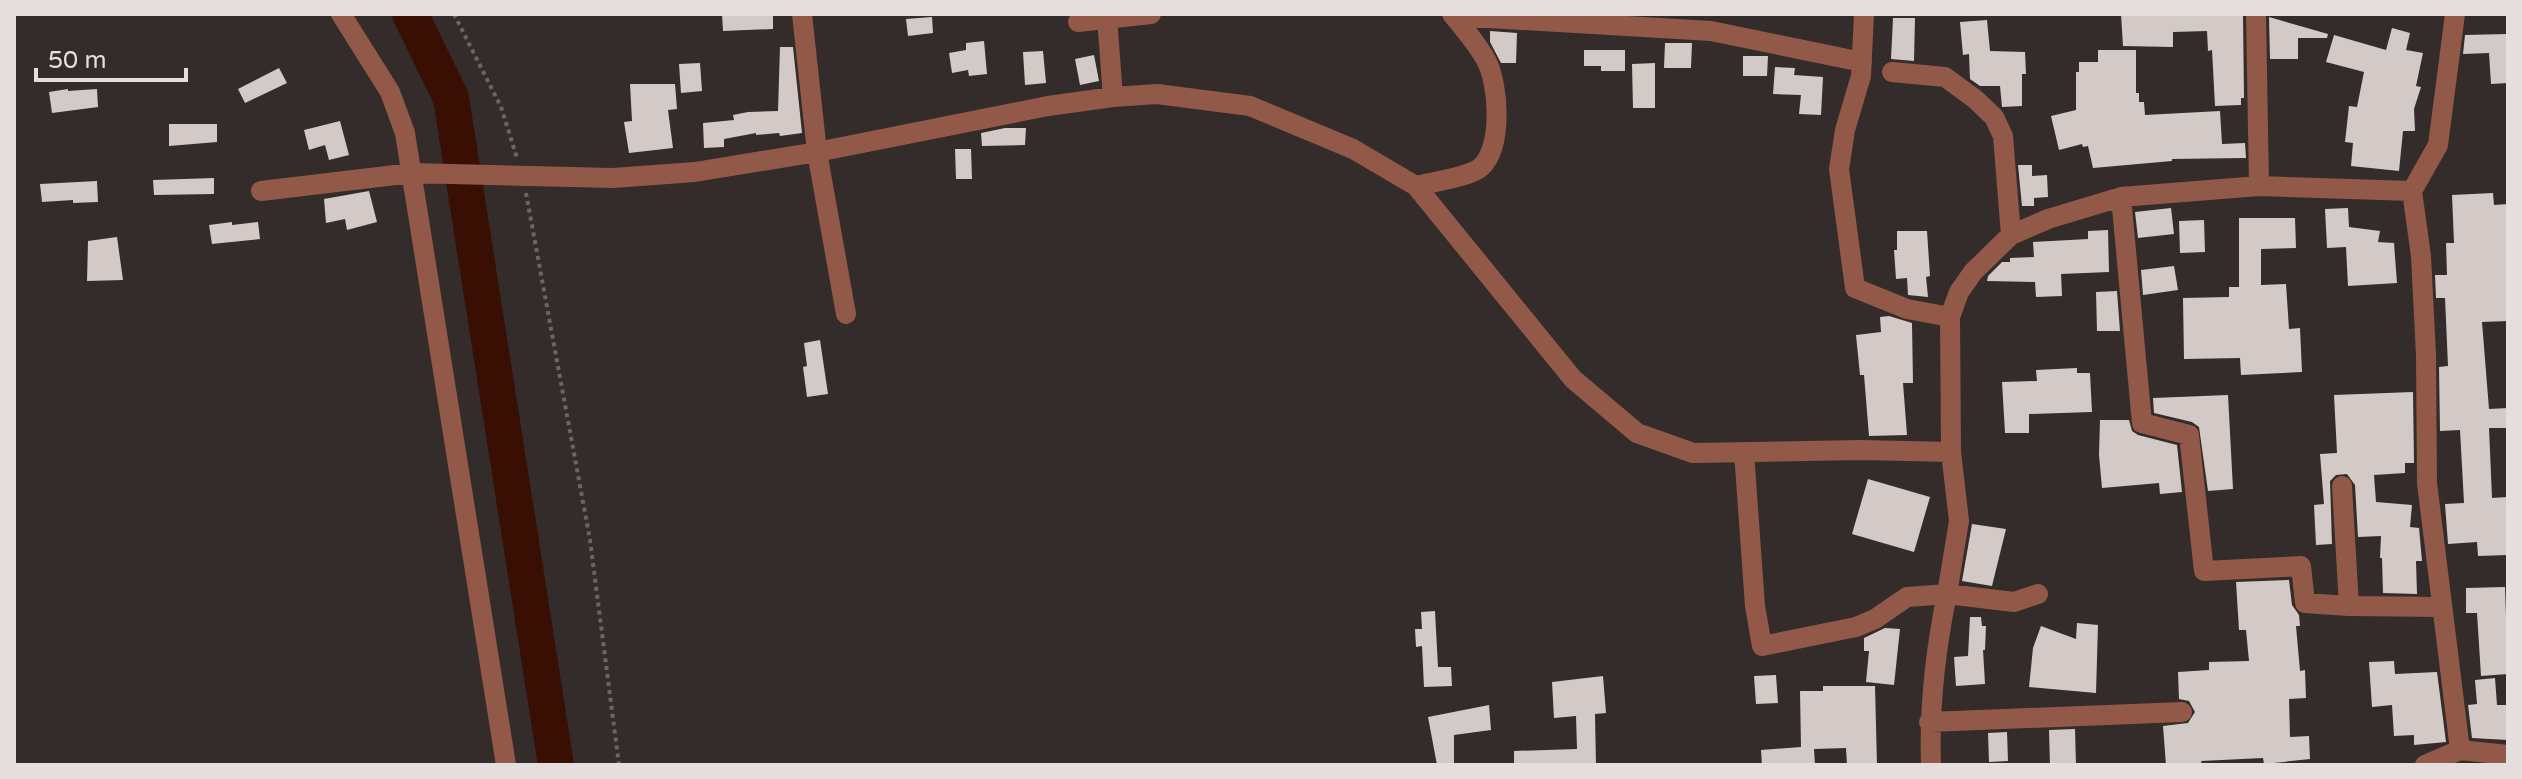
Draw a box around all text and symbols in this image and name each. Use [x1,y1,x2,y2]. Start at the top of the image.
scale bar [36,32,186,82]
text: 50 m [48,46,106,75]

